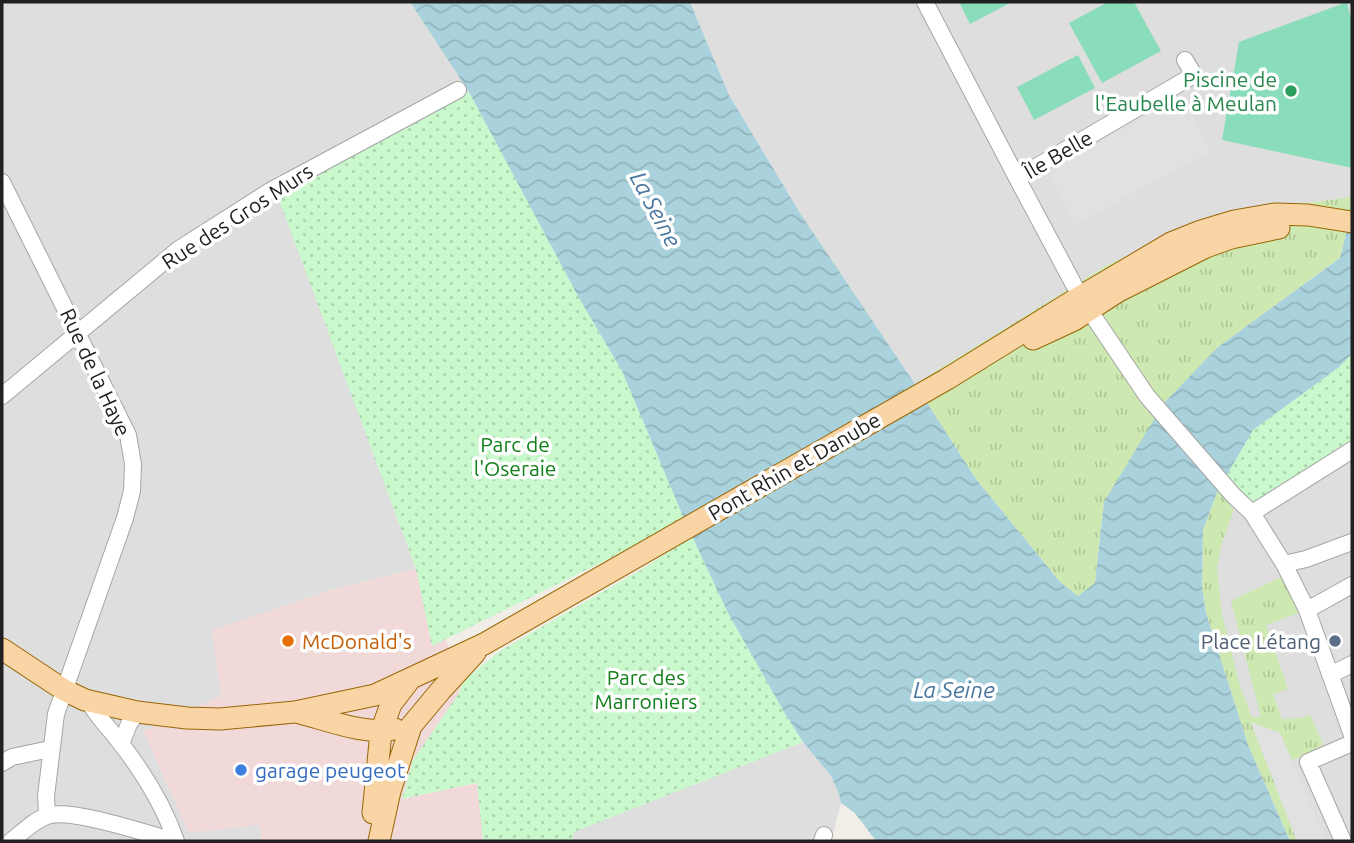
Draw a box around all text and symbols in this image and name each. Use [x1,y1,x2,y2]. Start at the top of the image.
place label: Piscine de l'Eaubelle à Meulan [1095,67,1277,115]
marker: Piscine de l'Eaubelle à Meulan [1283,83,1299,99]
street label: Île Belle [1019,125,1096,184]
street label: Rue des Gros Murs [157,158,317,274]
water label: La Seine [626,167,686,251]
street label: Rue de la Haye [56,304,136,440]
street label: Pont Rhin et Danube [704,407,884,525]
park label: Parc de l'Oseraie [474,432,556,480]
place label: McDonald's [302,629,412,653]
place label: Place Létang [1201,629,1321,653]
marker: McDonald's [280,633,296,649]
marker: Place Létang [1327,633,1343,649]
park label: Parc des Marroniers [595,665,697,713]
water label: La Seine [913,677,995,702]
place label: garage peugeot [255,758,405,782]
marker: garage peugeot [233,762,249,778]

